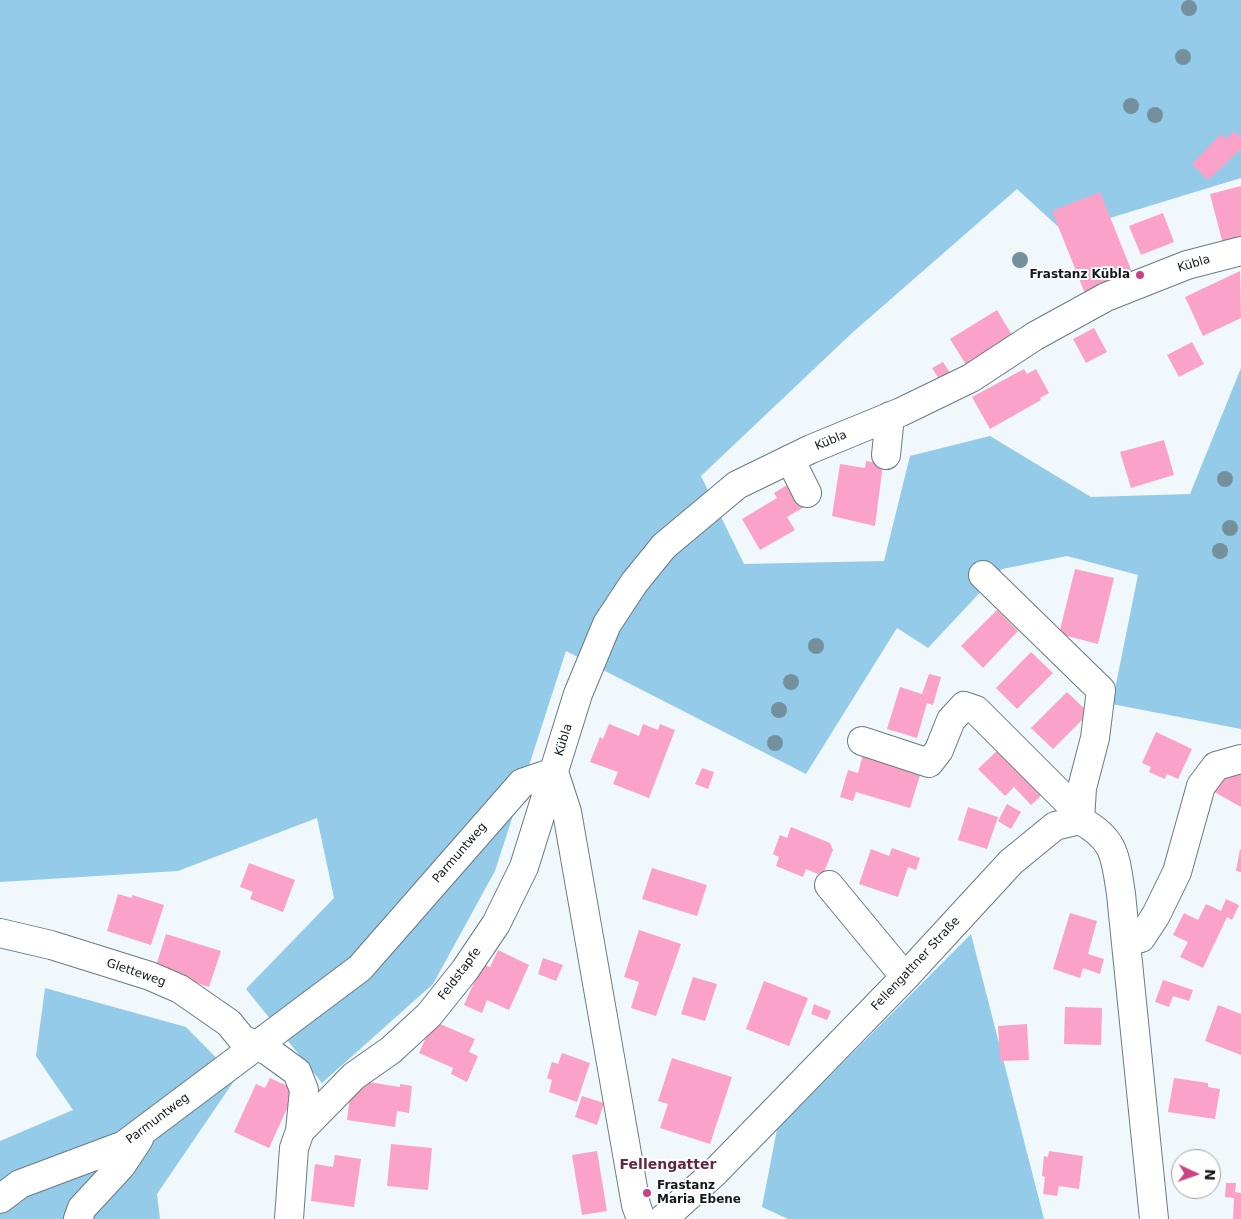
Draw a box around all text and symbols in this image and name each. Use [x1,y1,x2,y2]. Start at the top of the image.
street label: Kübla [1176,252,1212,276]
place label: Frastanz Kübla [1029,268,1130,282]
marker: Frastanz Kübla [1134,269,1146,281]
street label: Kübla [813,428,849,454]
street label: Kübla [552,722,576,758]
street label: Parmuntweg [430,820,490,886]
street label: Fellengattner Straße [869,914,963,1014]
street label: Feldstapfe [436,945,484,1003]
street label: Gletteweg [105,956,167,990]
street label: Parmuntweg [124,1091,192,1147]
north arrow [1171,1149,1221,1199]
district label: Fellengatter [620,1157,716,1173]
text: N [1202,1168,1218,1181]
place label: Frastanz Maria Ebene [657,1179,741,1207]
marker: Frastanz Maria Ebene [641,1187,653,1199]

